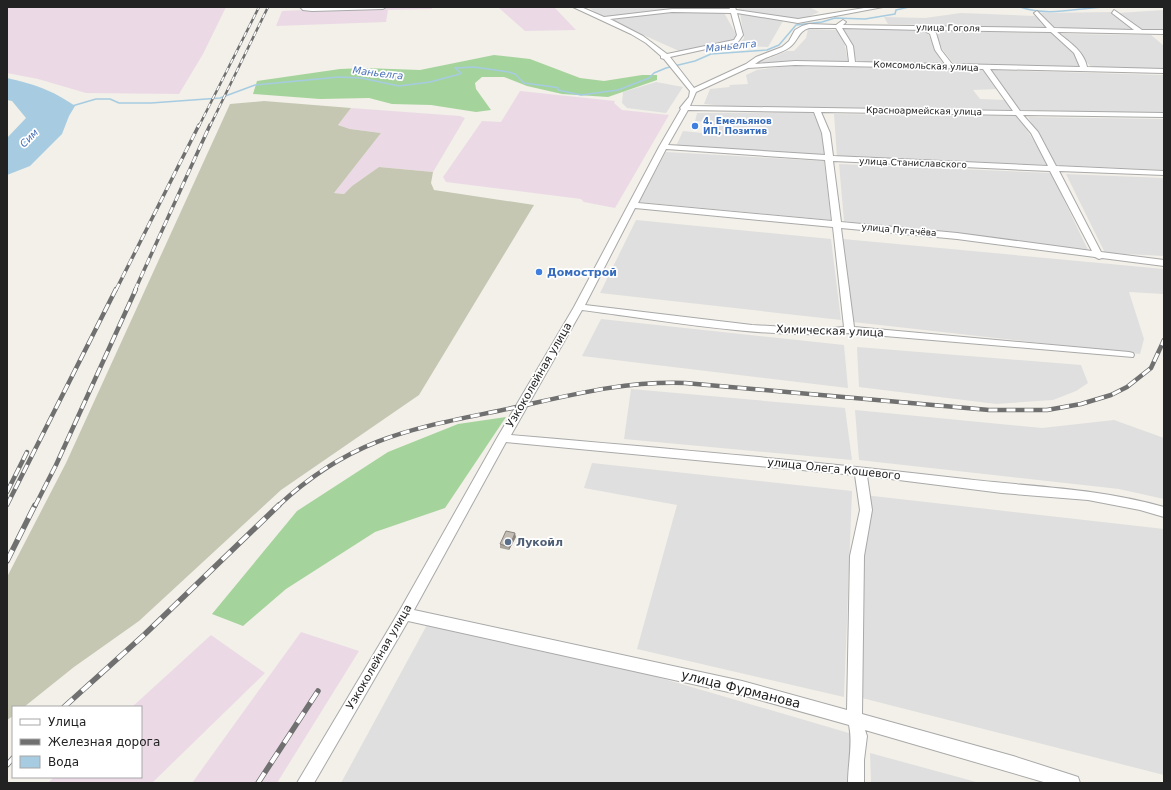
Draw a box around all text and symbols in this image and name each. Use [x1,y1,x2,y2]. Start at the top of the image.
street label: улица Гоголя [916,22,980,34]
water label: Маньелга [705,38,757,54]
street label: Комсомольская улица [873,59,979,73]
water label: Маньелга [352,64,404,82]
street label: Красноармейская улица [866,105,982,117]
place label: 4. Емельянов ИП, Позитив [703,116,772,136]
marker: 4. Емельянов ИП, Позитив [690,121,700,131]
water label: Сим [18,126,41,149]
street label: улица Станиславского [859,156,968,170]
street label: улица Пугачёва [861,222,937,238]
place label: Домострой [547,266,617,279]
marker: Домострой [534,267,544,277]
street label: Узкоколейная улица [504,320,574,430]
street label: Химическая улица [776,323,884,339]
street label: улица Олега Кошевого [767,456,902,482]
place label: Лукойл [516,536,563,549]
marker: Лукойл [503,537,513,547]
street label: Узкоколейная улица [344,602,414,712]
street label: улица Фурманова [680,667,802,711]
legend [12,706,142,778]
text: Улица [48,715,86,729]
text: Железная дорога [48,735,160,749]
text: Вода [48,755,79,769]

